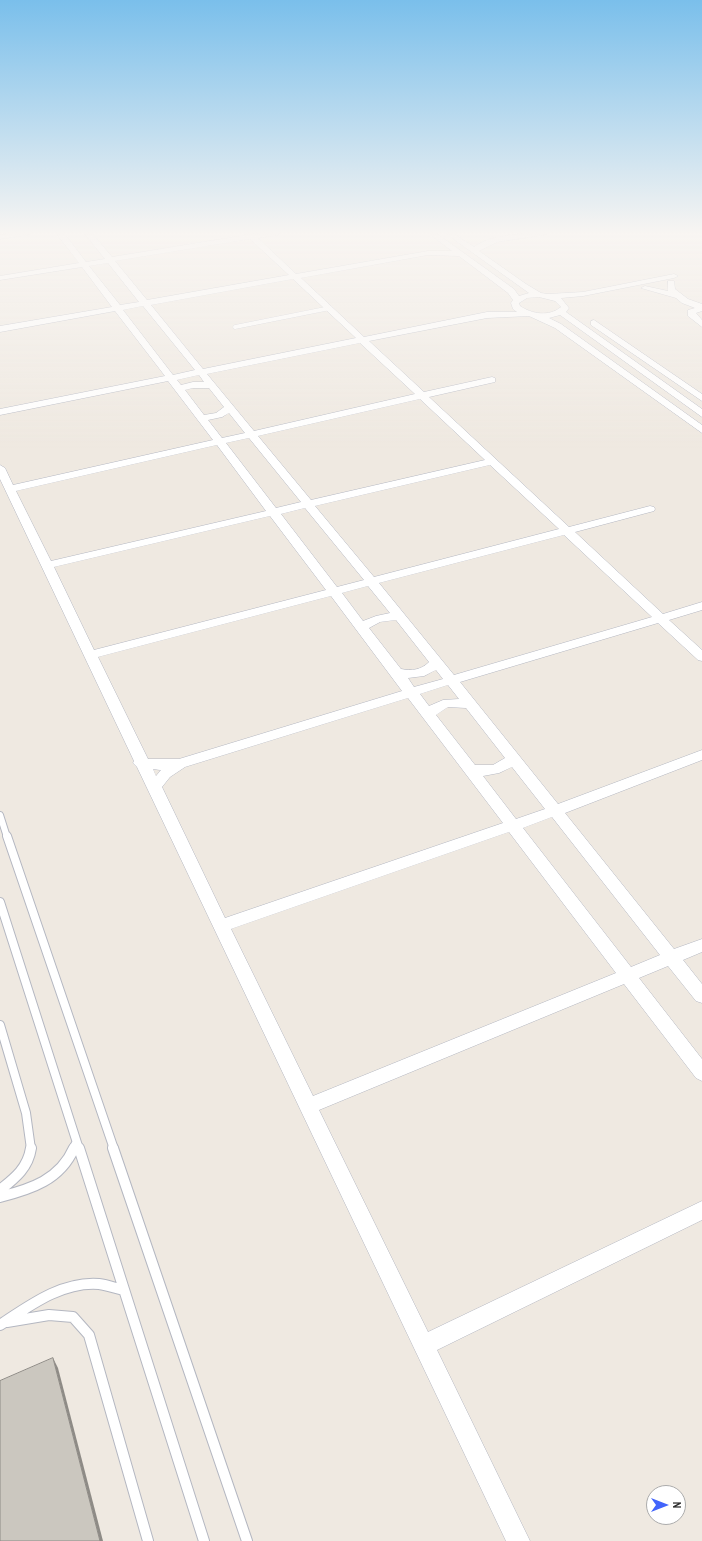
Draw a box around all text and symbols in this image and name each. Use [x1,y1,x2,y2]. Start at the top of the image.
north arrow [646,1485,686,1525]
text: N [670,1502,684,1508]

